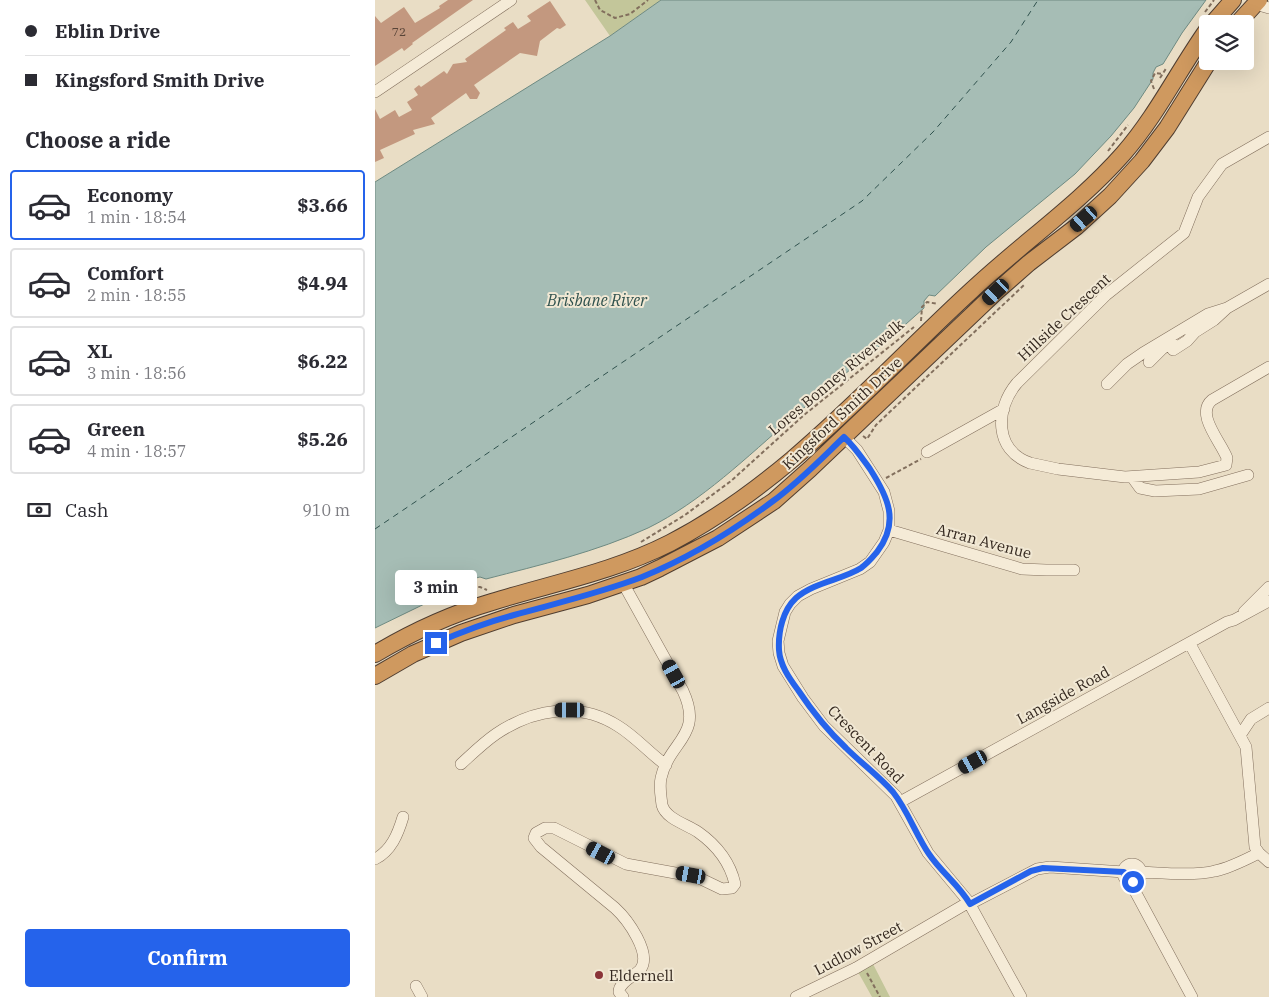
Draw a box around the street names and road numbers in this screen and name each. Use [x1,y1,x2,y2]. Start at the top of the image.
street label: Hillside Crescent [1014,269,1114,365]
street label: Lores Bonney Riverwalk [764,315,908,439]
street label: Kingsford Smith Drive [778,353,906,473]
street label: Arran Avenue [934,519,1034,563]
street label: Langside Road [1013,662,1113,728]
street label: Crescent Road [824,701,908,787]
street label: Ludlow Street [811,917,905,979]

